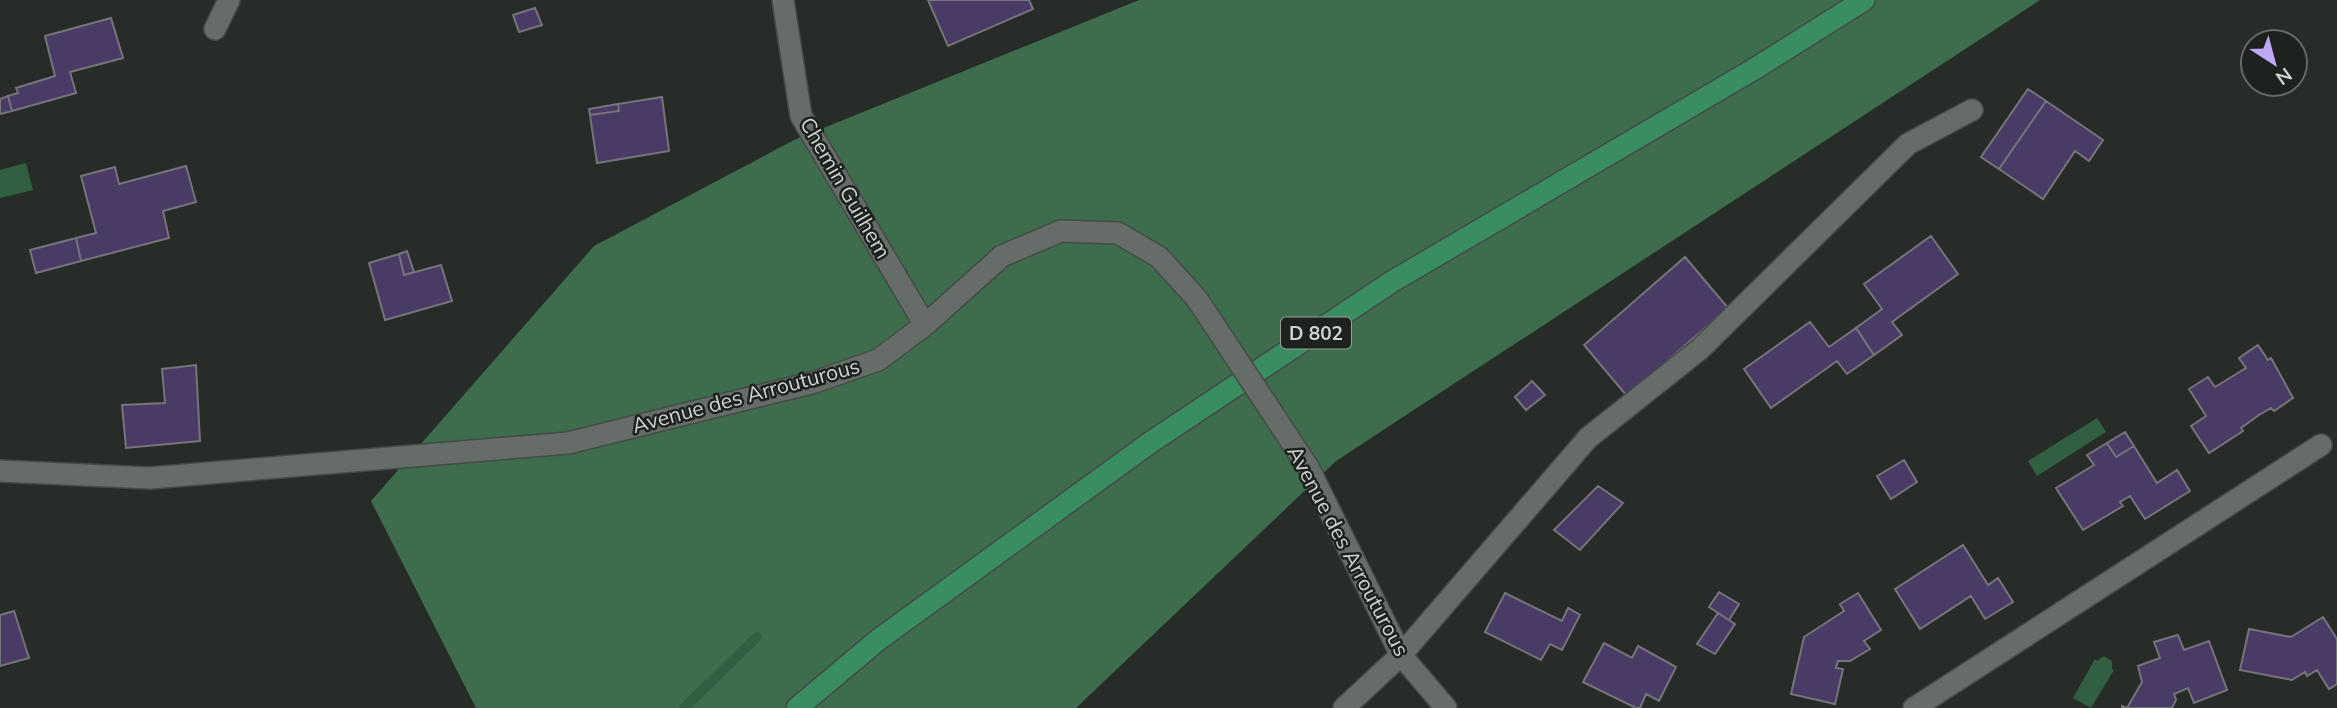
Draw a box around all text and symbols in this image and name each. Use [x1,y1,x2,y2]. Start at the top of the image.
north arrow [2239,28,2309,98]
text: N [2271,63,2297,91]
street label: Chemin Guilhem [795,112,897,263]
road number: D 802 [1281,318,1351,348]
street label: Avenue des Arrouturous [629,352,862,438]
street label: Avenue des Arrouturous [1282,441,1415,660]

